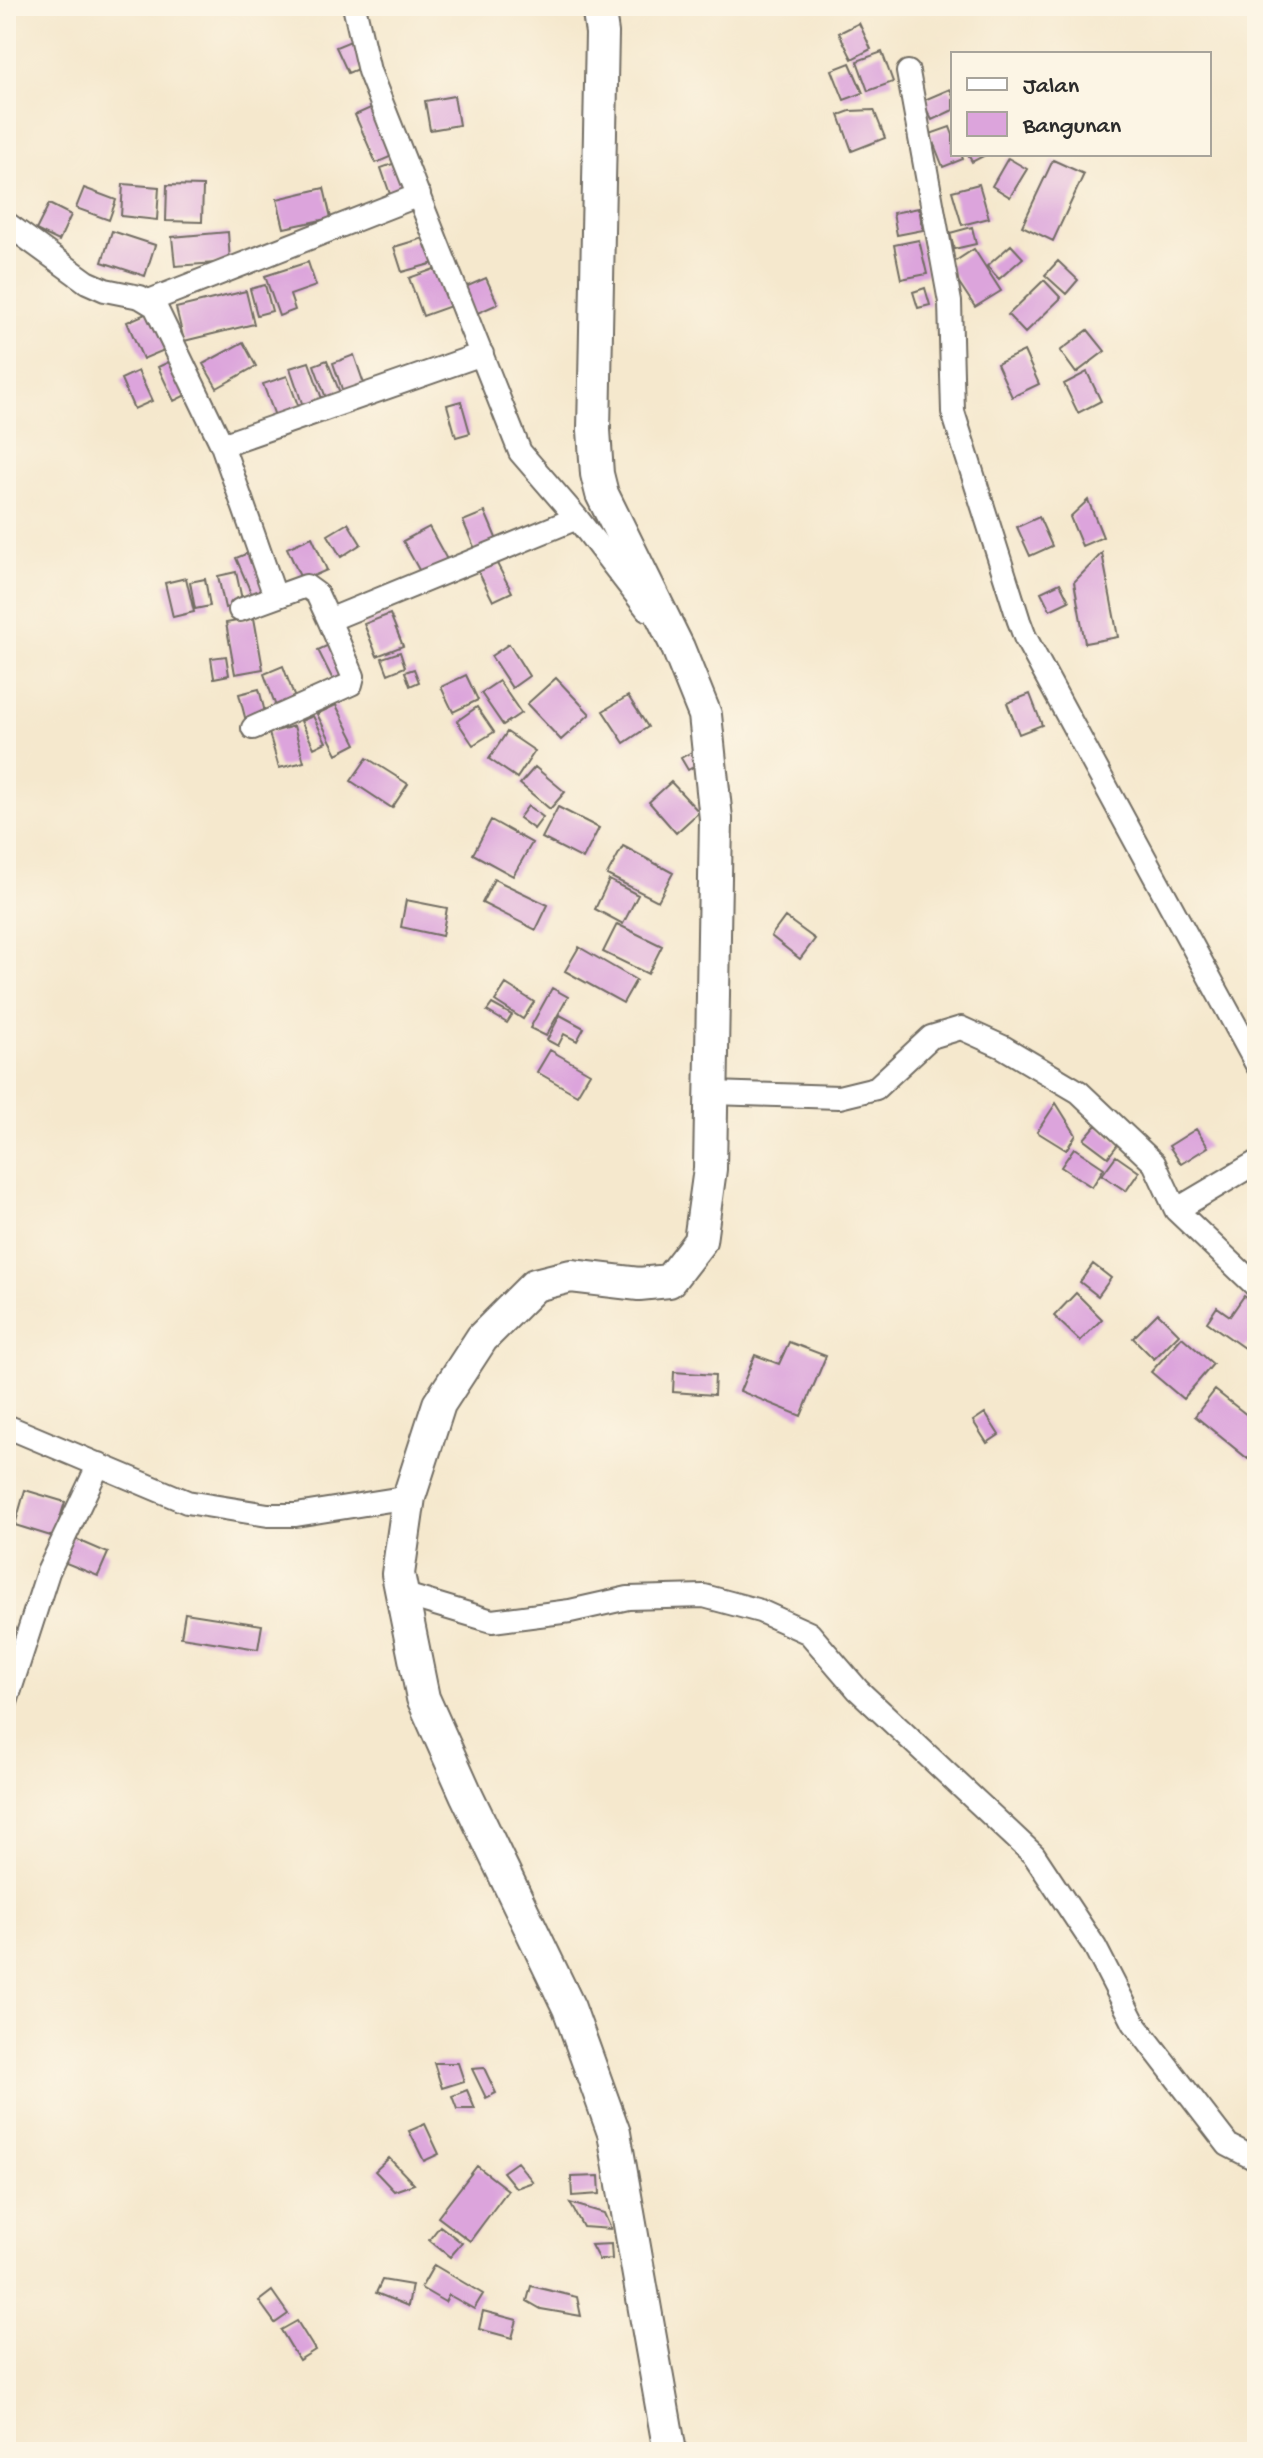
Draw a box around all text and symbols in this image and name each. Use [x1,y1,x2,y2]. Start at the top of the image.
legend [951,52,1211,156]
text: Jalan [1023,73,1080,102]
text: Bangunan [1022,113,1122,142]

